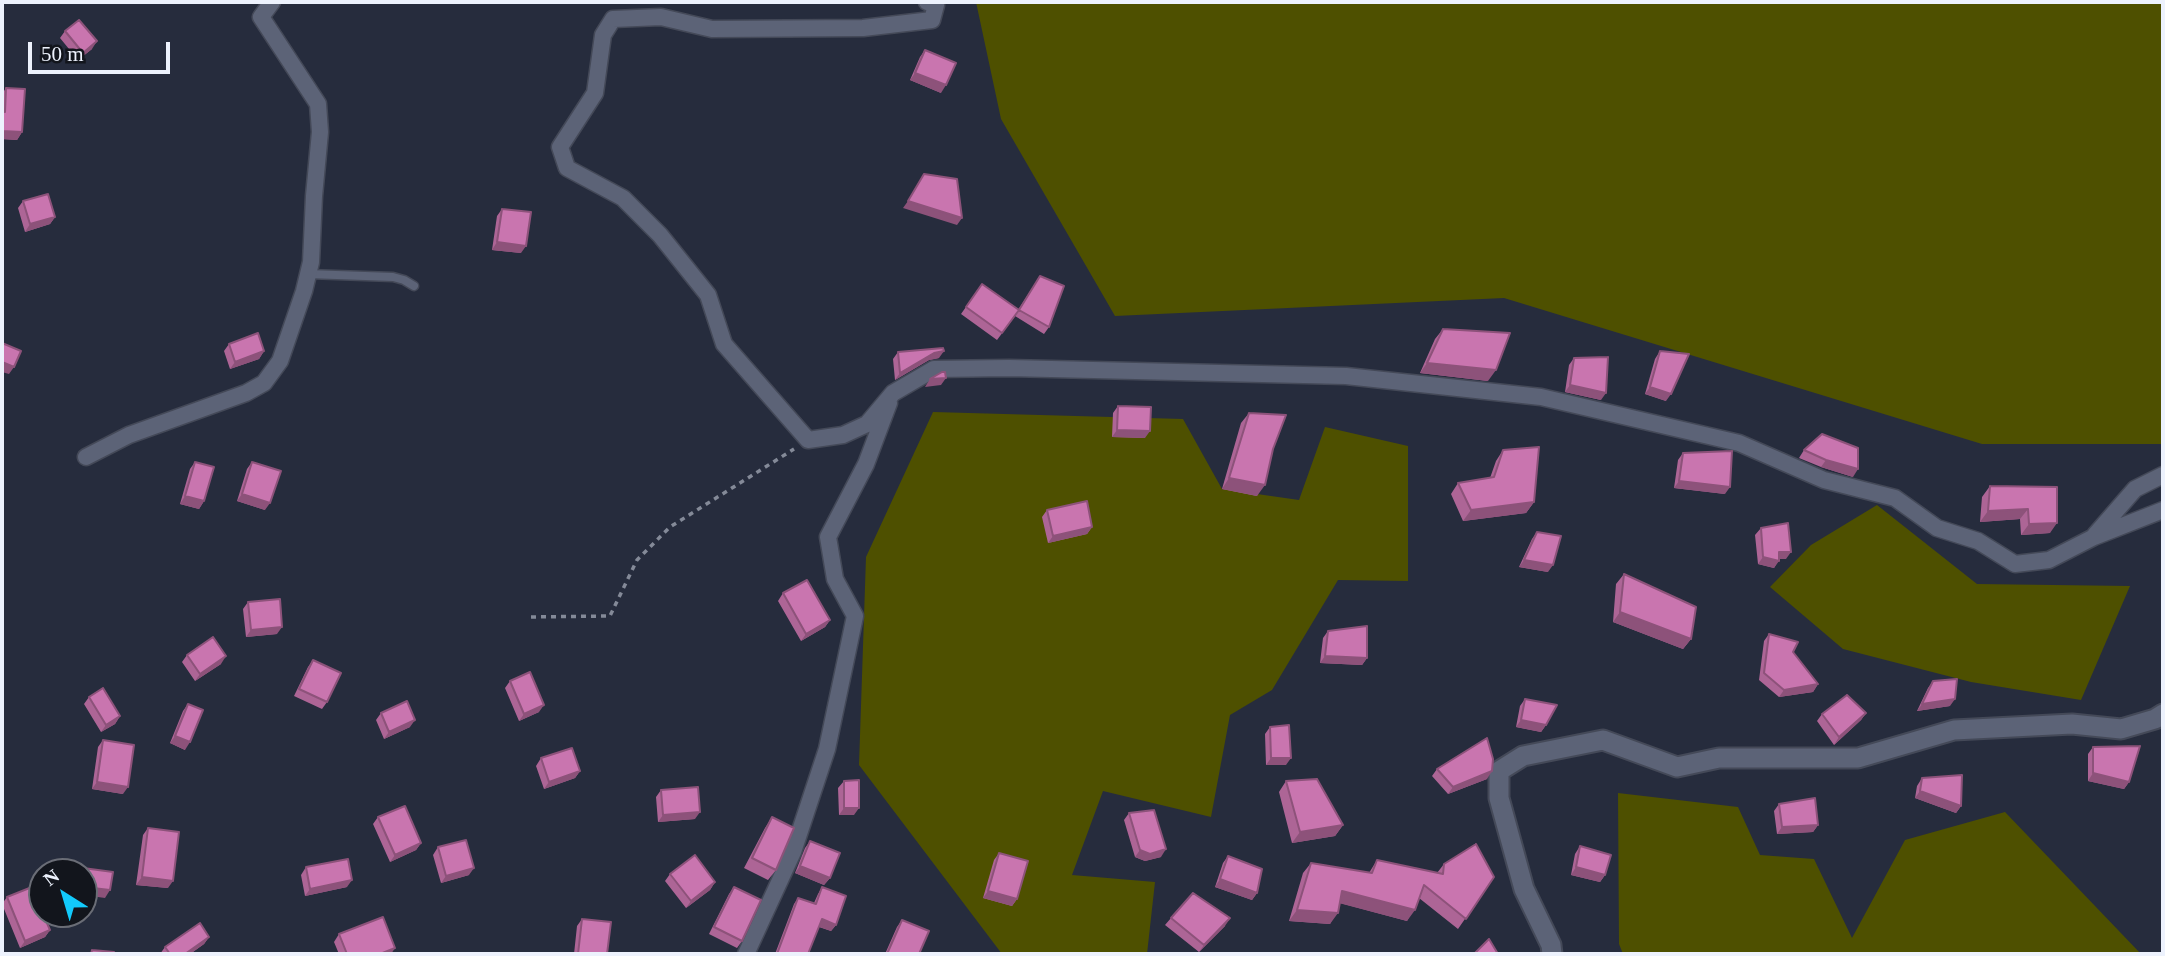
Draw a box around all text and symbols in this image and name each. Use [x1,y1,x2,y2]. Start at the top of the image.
scale bar [32,28,173,72]
text: 50 m [41,42,84,66]
north arrow [28,858,98,928]
text: N [39,865,63,890]

